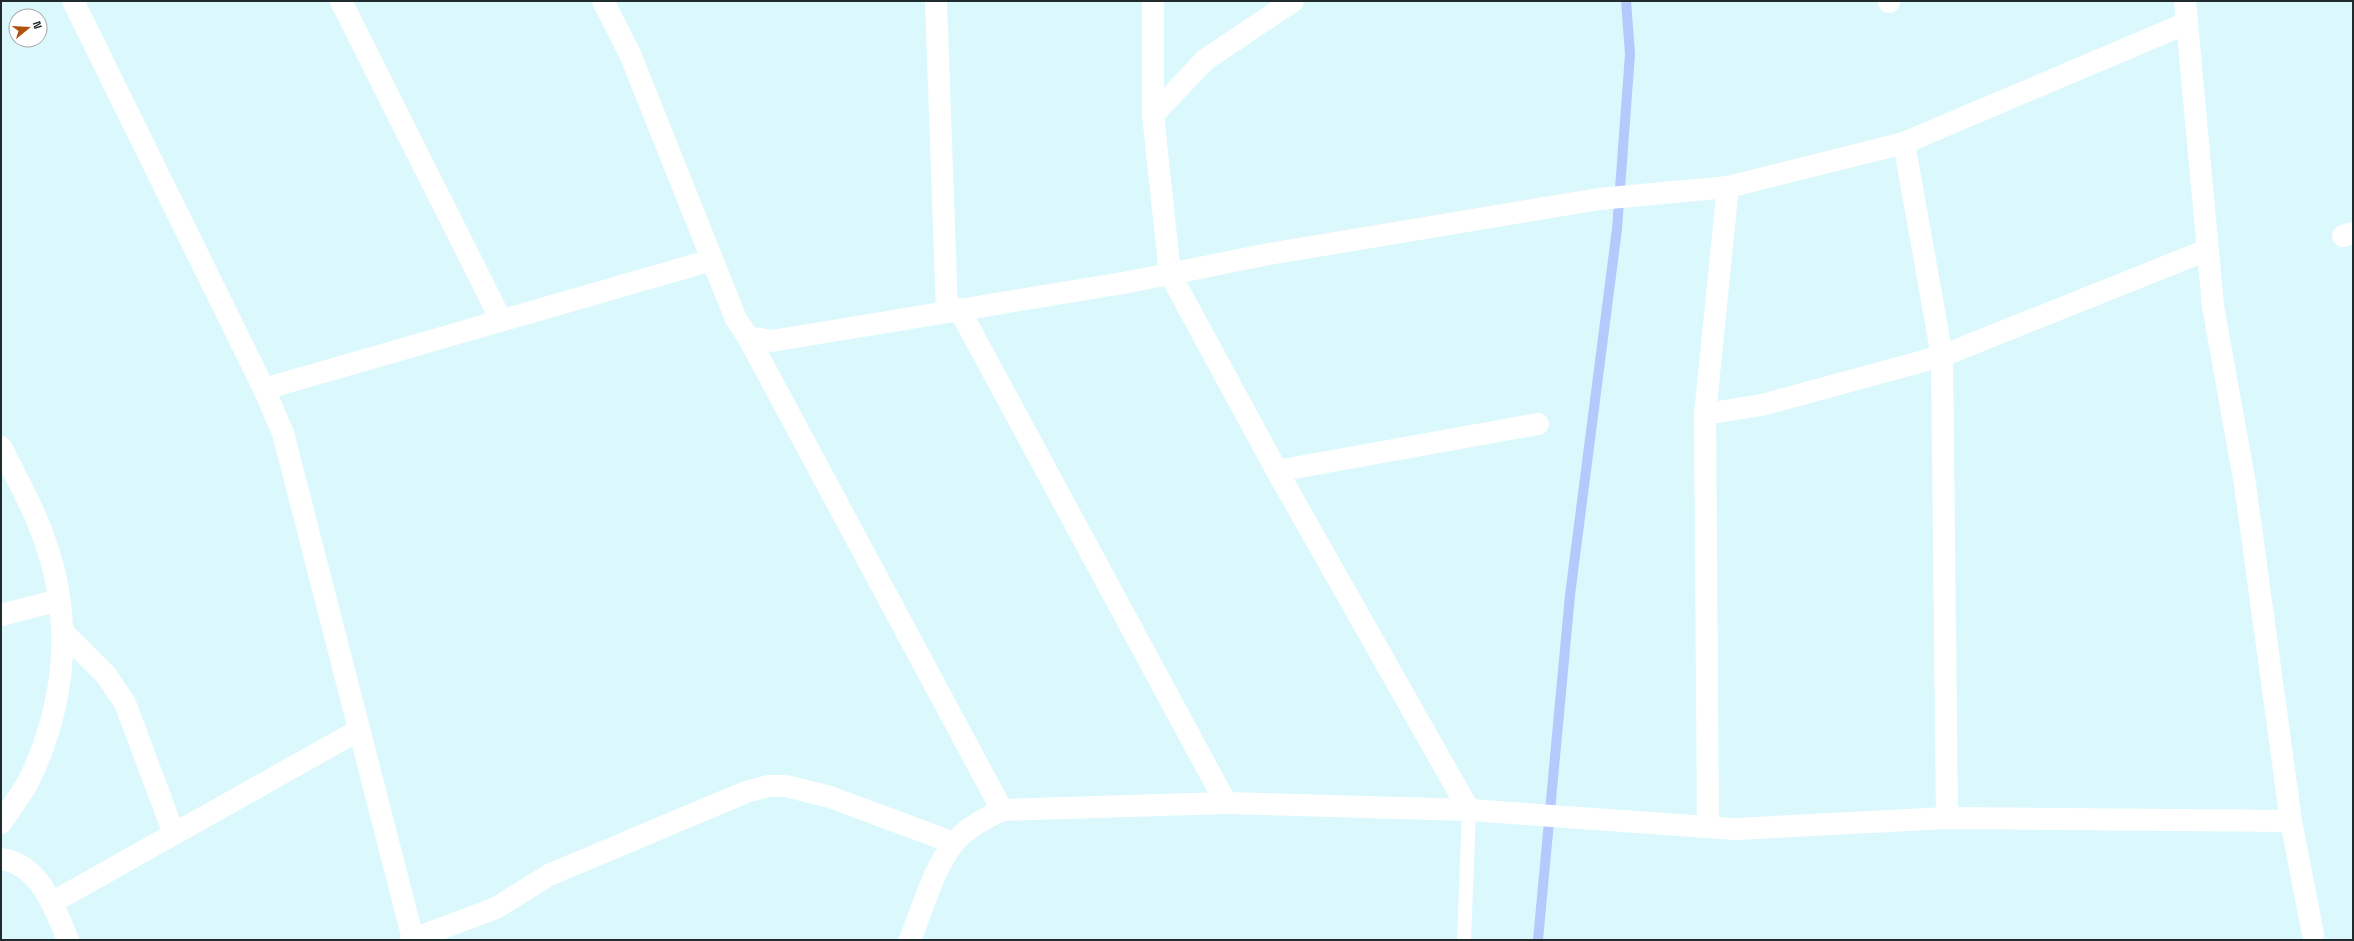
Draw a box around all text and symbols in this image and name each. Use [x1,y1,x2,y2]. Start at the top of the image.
north arrow [8,8,48,48]
text: N [30,19,45,31]

